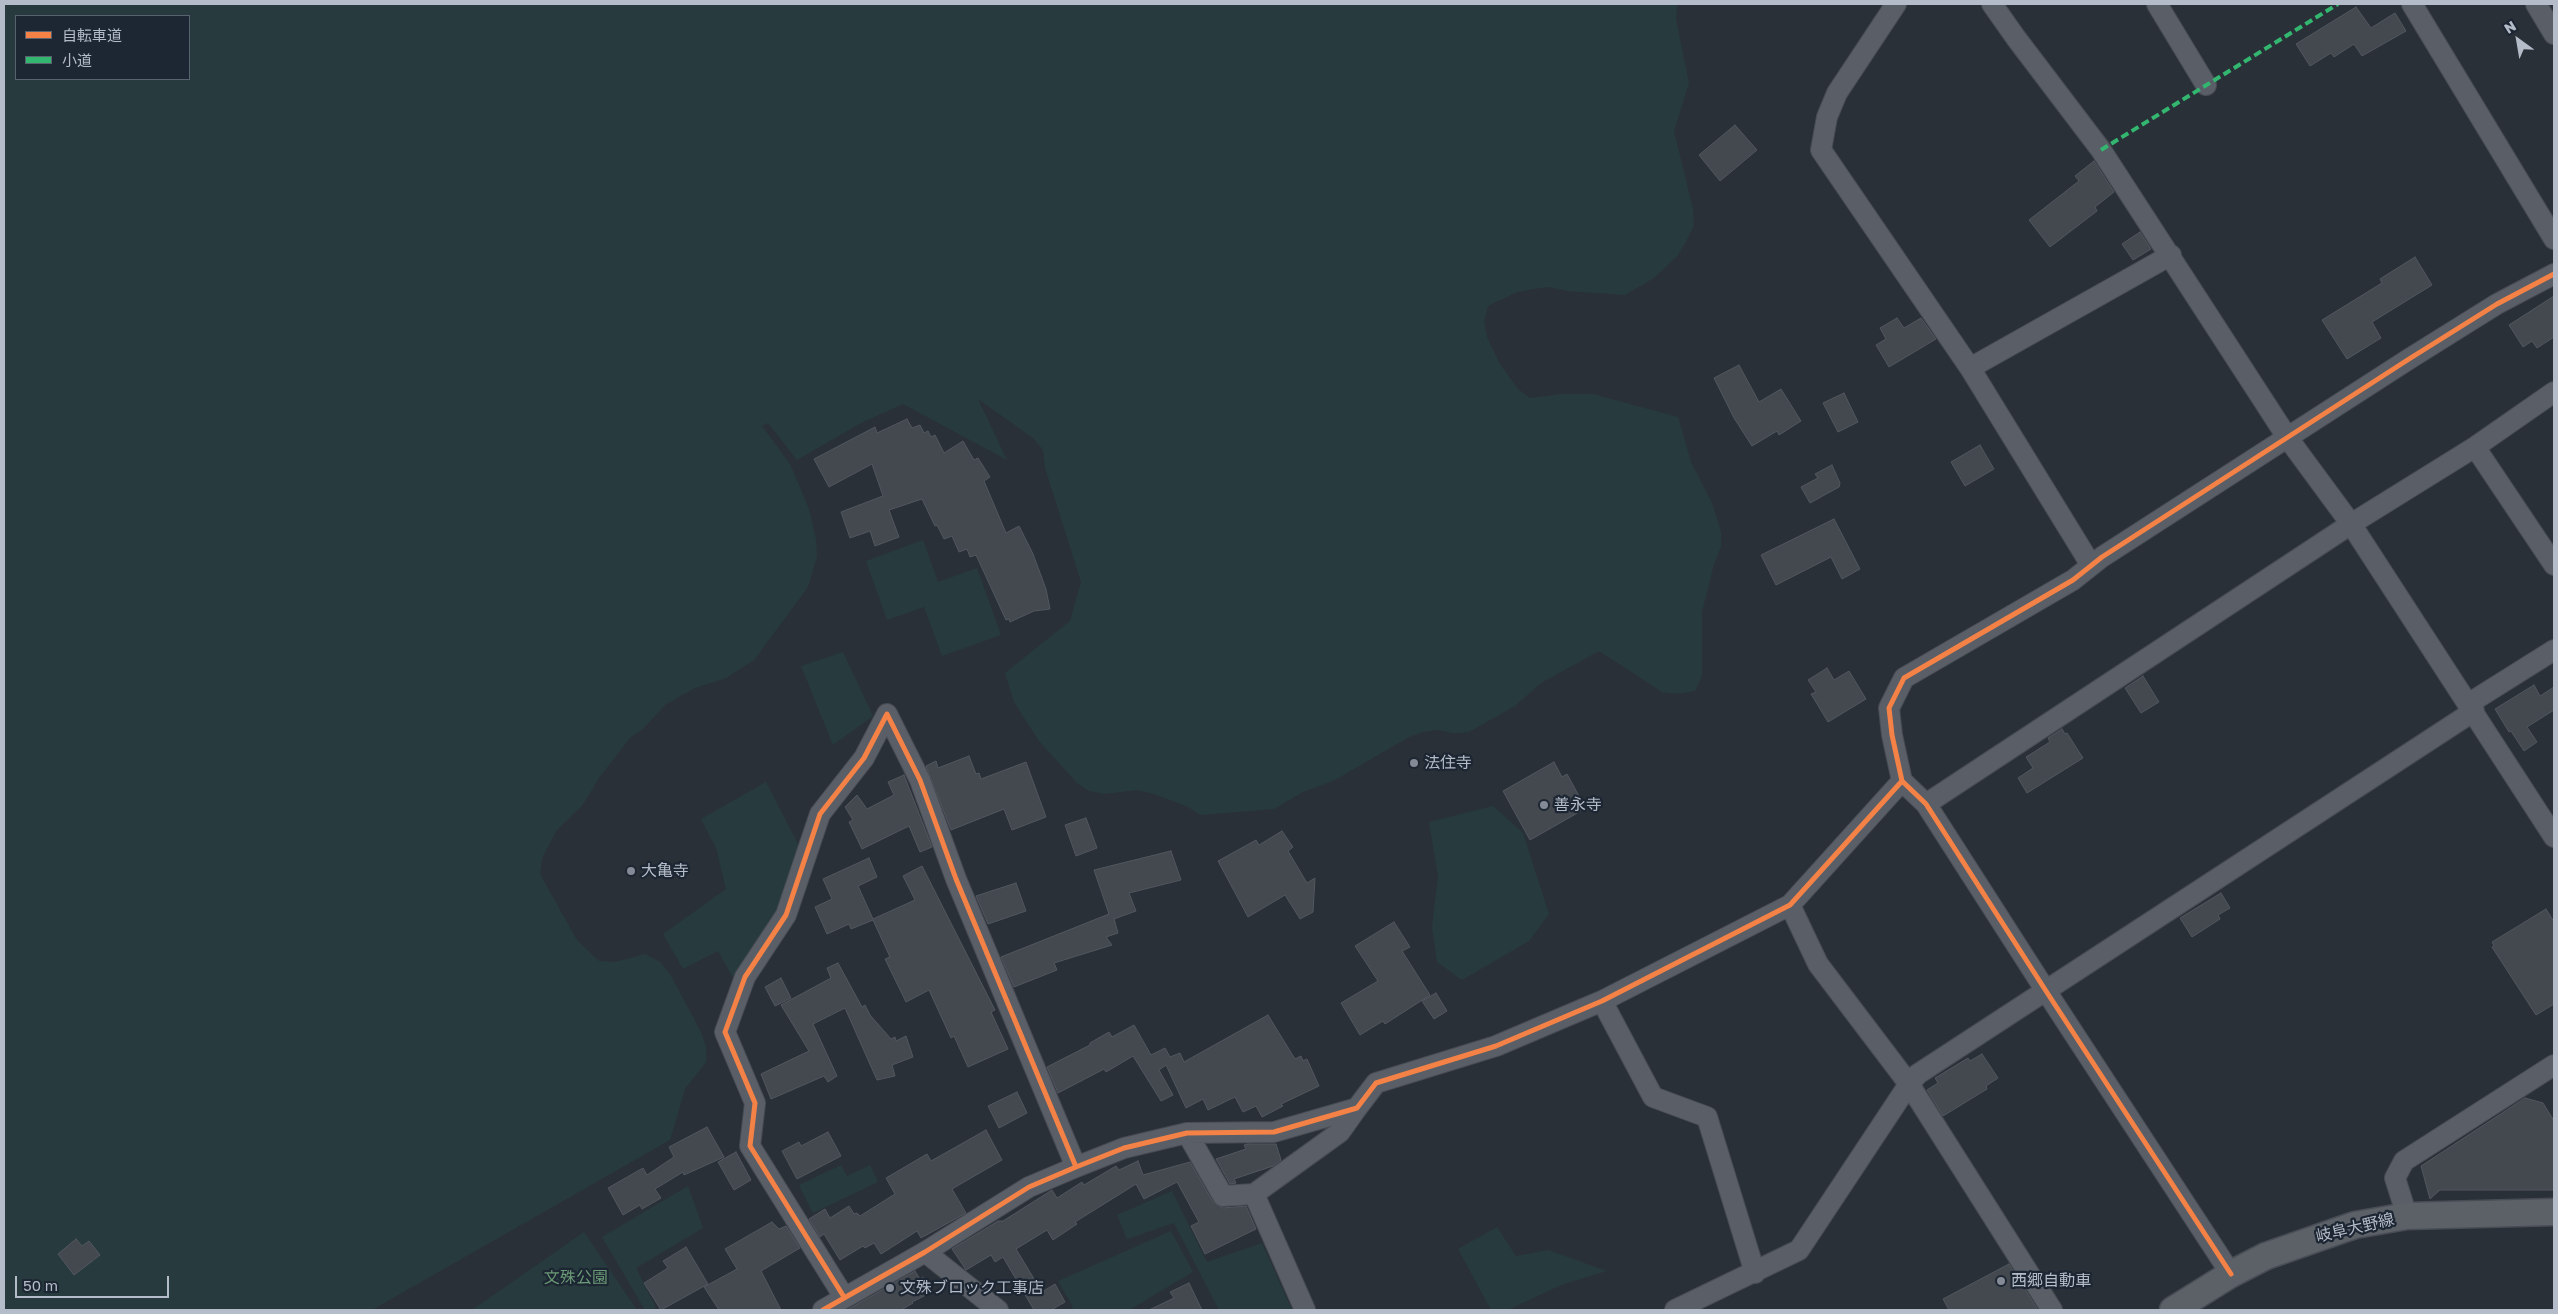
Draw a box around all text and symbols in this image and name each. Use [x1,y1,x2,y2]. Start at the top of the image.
legend [15,15,190,80]
north arrow [2493,15,2543,65]
text: N [2501,17,2519,37]
text: 自転車道 [62,26,122,44]
text: 小道 [62,51,92,69]
place label: 法住寺 [1424,753,1472,773]
marker: 法住寺 [1408,757,1420,769]
place label: 善永寺 [1554,795,1602,815]
marker: 善永寺 [1538,799,1550,811]
place label: 大亀寺 [641,861,689,881]
marker: 大亀寺 [625,865,637,877]
street label: 岐阜大野線 [2314,1210,2396,1246]
scale bar [18,1266,171,1298]
park label: 文殊公園 [544,1268,608,1288]
place label: 西郷自動車 [2011,1271,2091,1291]
marker: 西郷自動車 [1995,1275,2007,1287]
text: 50 m [23,1276,58,1294]
place label: 文殊ブロック工事店 [900,1278,1044,1298]
marker: 文殊ブロック工事店 [884,1282,896,1294]

